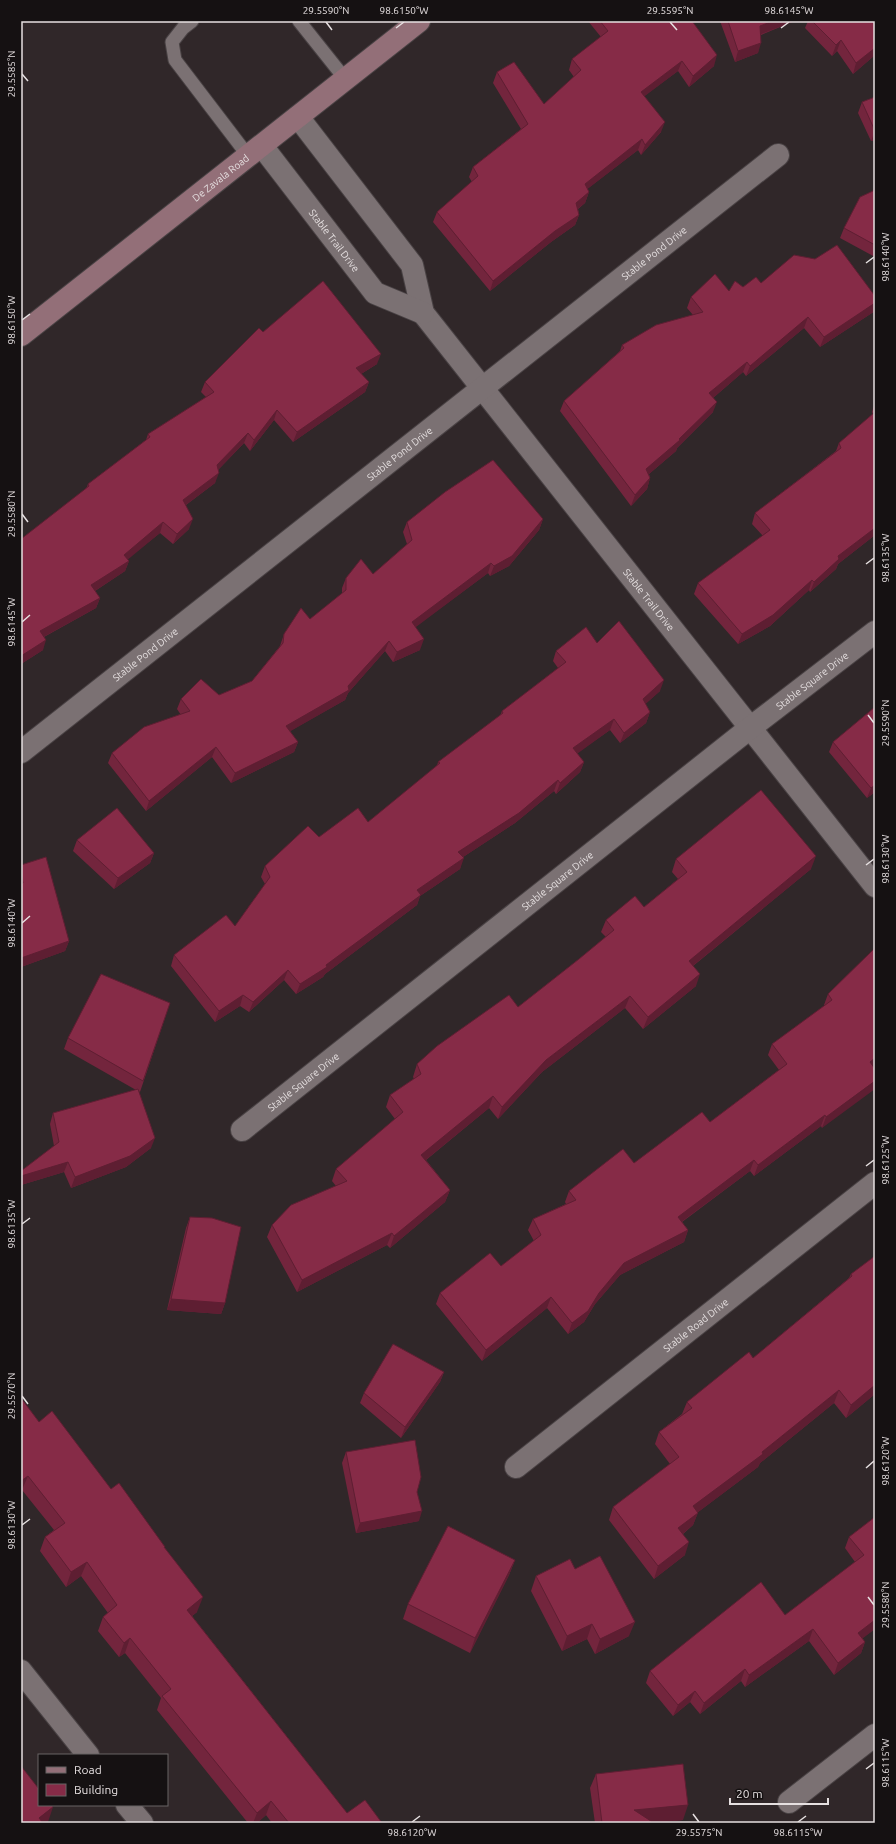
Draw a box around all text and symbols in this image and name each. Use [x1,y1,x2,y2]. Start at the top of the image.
text: 29.5590°N [303,5,349,16]
text: 98.6150°W [380,5,428,16]
text: 29.5595°N [647,5,693,16]
text: 98.6145°W [765,5,813,16]
text: 29.5585°N [6,51,17,97]
street label: De Zavala Road [190,152,251,203]
street label: Stable Trail Drive [307,207,362,274]
street label: Stable Pond Drive [619,224,689,282]
text: 98.6140°W [880,233,891,281]
text: 98.6150°W [6,296,17,344]
street label: Stable Pond Drive [365,424,434,483]
text: 29.5580°N [6,491,17,537]
text: 98.6135°W [880,534,891,582]
street label: Stable Trail Drive [621,566,677,633]
text: 98.6145°W [6,598,17,646]
street label: Stable Pond Drive [110,625,180,683]
street label: Stable Square Drive [774,649,850,712]
text: 29.5590°N [880,700,891,746]
text: 98.6130°W [880,835,891,883]
street label: Stable Square Drive [519,849,595,912]
text: 98.6140°W [6,899,17,947]
street label: Stable Square Drive [265,1050,341,1113]
text: 98.6125°W [880,1136,891,1184]
text: 98.6135°W [6,1200,17,1248]
street label: Stable Road Drive [661,1296,730,1354]
text: 29.5570°N [6,1373,17,1419]
text: 98.6120°W [880,1437,891,1485]
text: 98.6130°W [6,1501,17,1549]
text: 29.5580°N [880,1582,891,1628]
text: 98.6115°W [880,1739,891,1787]
legend [38,1754,168,1806]
text: Road [74,1763,102,1776]
scale bar [730,1780,828,1806]
text: Building [74,1783,118,1796]
text: 20 m [736,1787,763,1800]
text: 98.6120°W [388,1827,436,1838]
text: 29.5575°N [676,1827,722,1838]
text: 98.6115°W [774,1827,822,1838]

